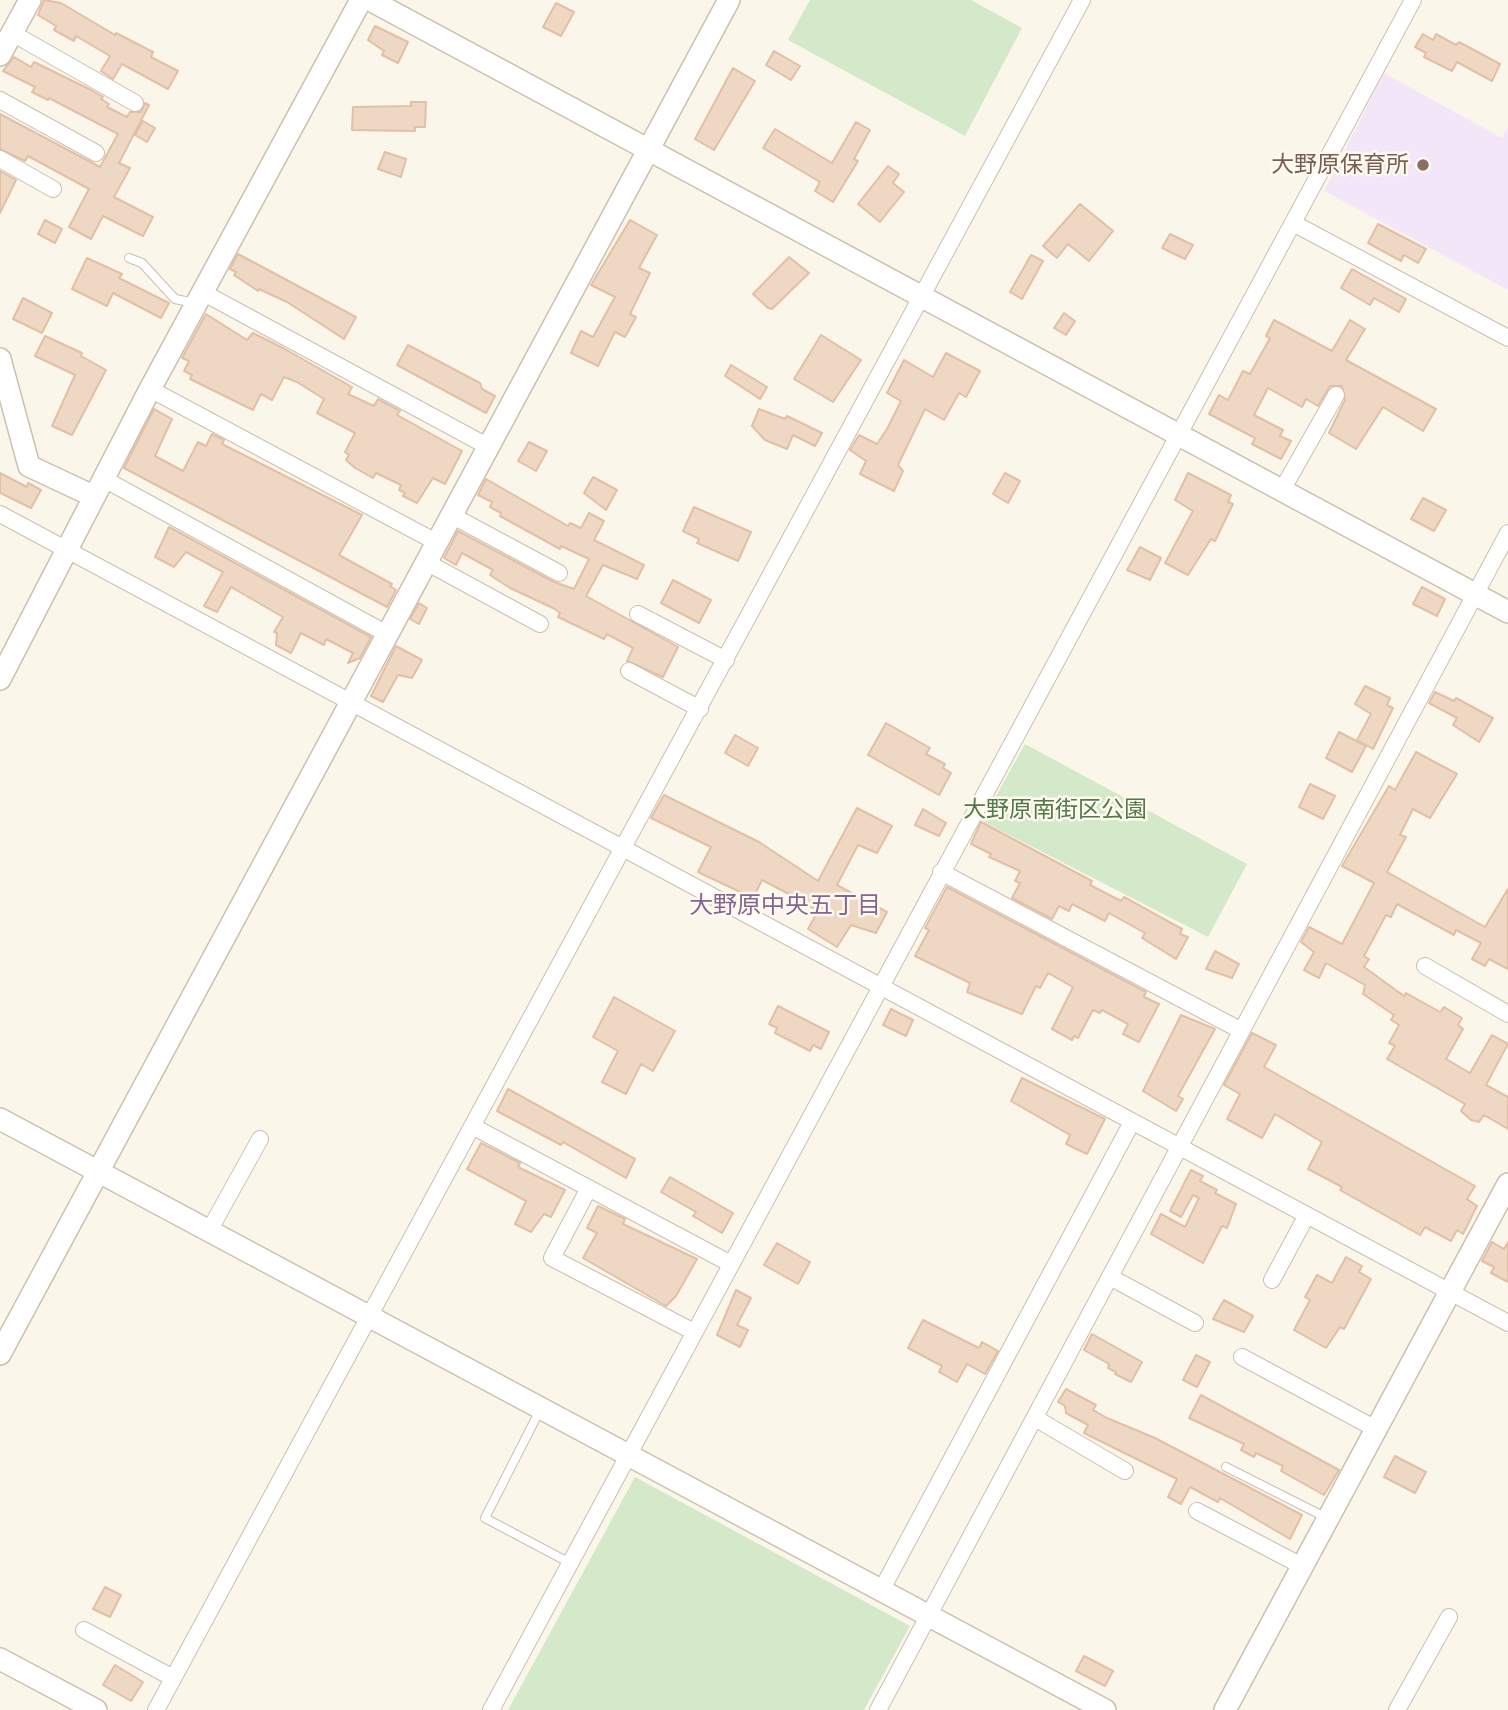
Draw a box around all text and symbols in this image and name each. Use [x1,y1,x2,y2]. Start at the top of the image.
place label: 大野原保育所 [1271,151,1409,179]
marker: 大野原保育所 [1415,157,1431,173]
park label: 大野原南街区公園 [963,796,1147,824]
district label: 大野原中央五丁目 [689,892,881,920]

